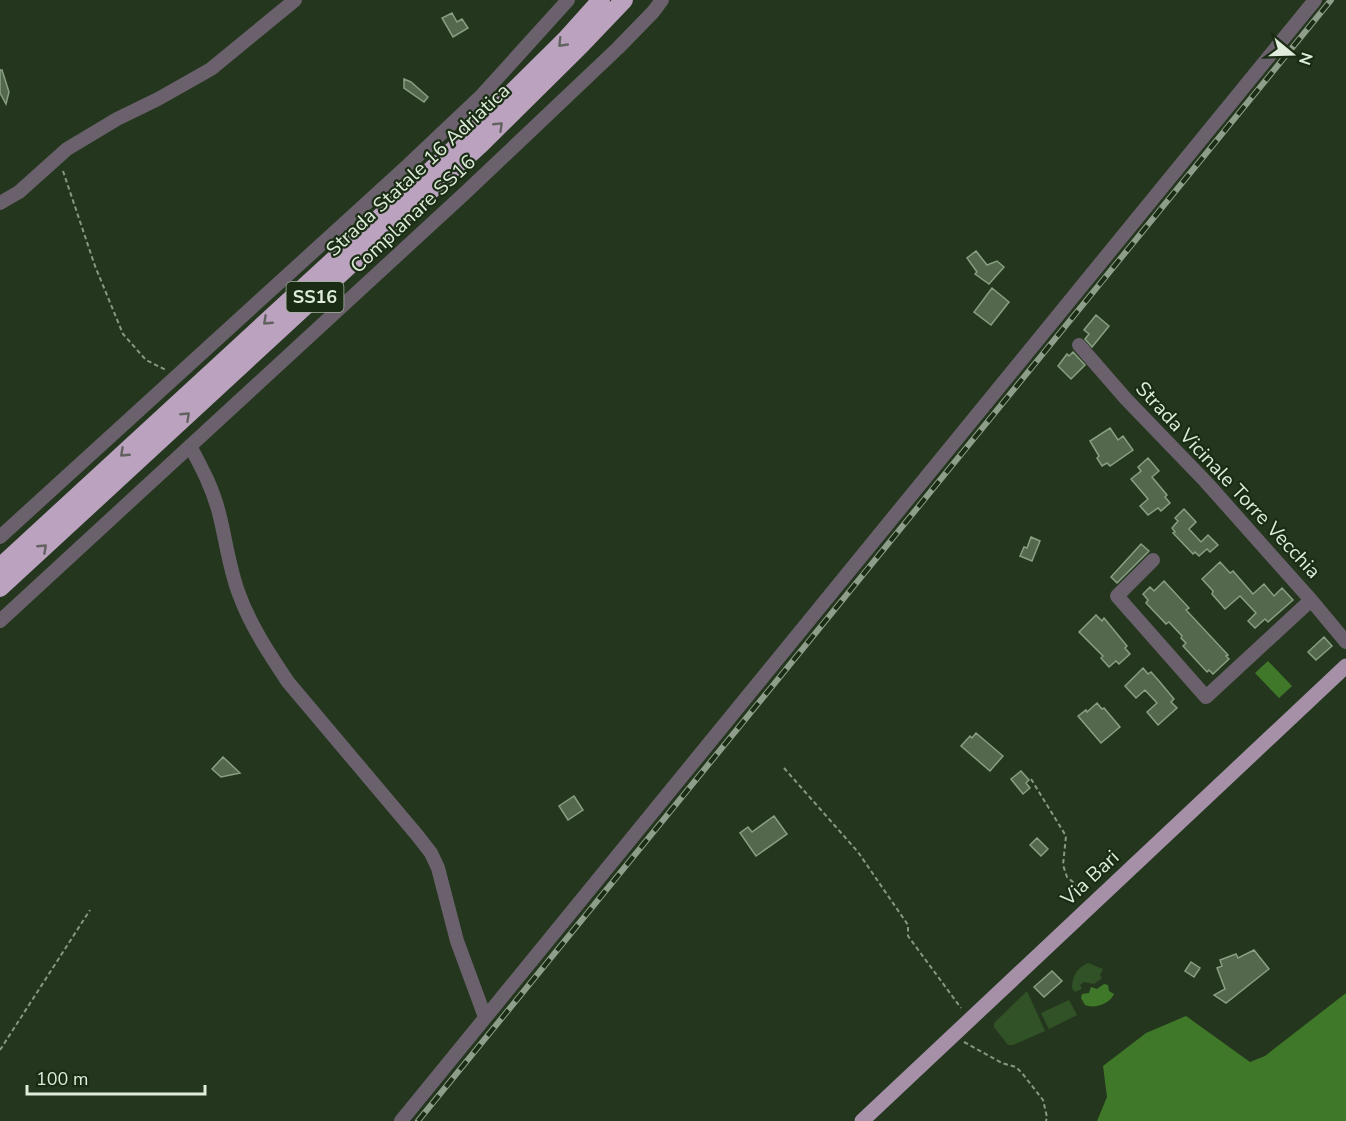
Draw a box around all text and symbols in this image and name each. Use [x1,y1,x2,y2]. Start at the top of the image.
north arrow [1262,24,1322,84]
one-way arrow [558,35,569,46]
text: N [1293,49,1318,68]
street label: Strada Statale 16 Adriatica [320,77,516,263]
one-way arrow [491,123,502,134]
street label: Complanare SS16 [344,149,482,279]
road number: SS16 [286,282,344,312]
one-way arrow [264,314,274,325]
street label: Strada Vicinale Torre Vecchia [1129,376,1327,584]
one-way arrow [179,412,190,423]
one-way arrow [120,446,131,457]
one-way arrow [36,544,47,555]
street label: Via Bari [1054,844,1125,912]
scale bar [27,1058,206,1096]
text: 100 m [36,1067,88,1091]

